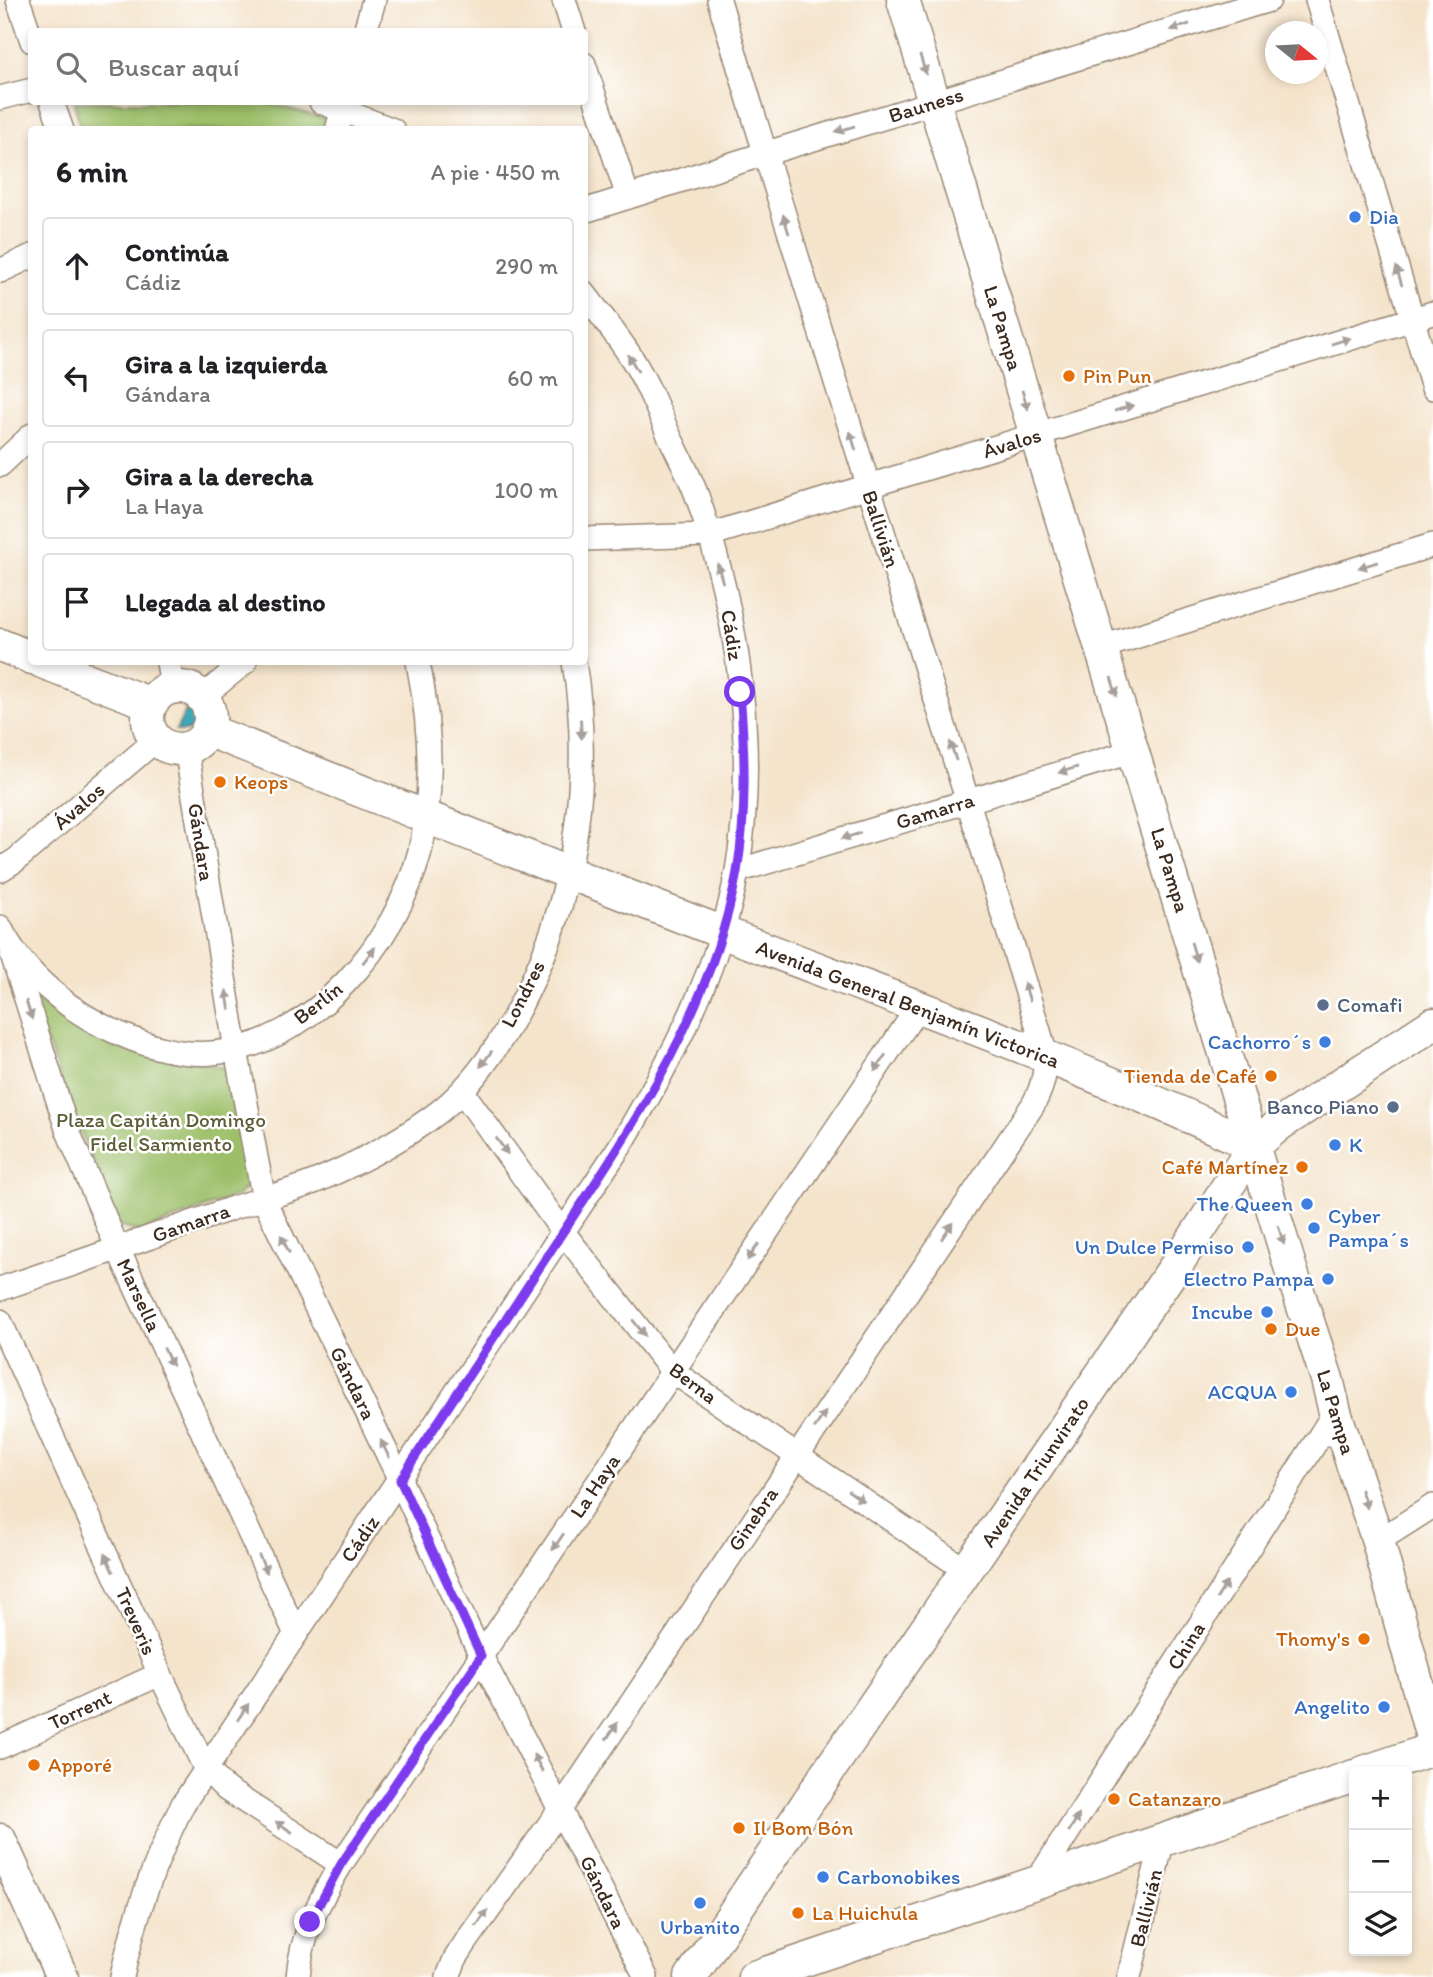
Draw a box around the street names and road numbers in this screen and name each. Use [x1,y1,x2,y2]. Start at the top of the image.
street label: Bauness [885,81,966,128]
street label: La Pampa [979,282,1028,373]
street label: Ávalos [980,422,1044,463]
street label: Ballivián [857,487,906,571]
street label: Cádiz [716,608,749,662]
street label: Ávalos [48,777,109,835]
street label: Gamarra [893,787,977,834]
street label: Gándara [183,801,220,882]
street label: La Pampa [1146,824,1195,915]
street label: Avenida General Benjamín Victorica [753,934,1064,1073]
street label: Londres [495,956,550,1032]
street label: Berlín [288,976,347,1029]
street label: Gamarra [149,1198,233,1247]
street label: Marsella [112,1254,167,1335]
street label: Gándara [325,1342,382,1423]
street label: Berna [664,1357,722,1409]
street label: La Pampa [1312,1366,1361,1457]
street label: Avenida Triunvirato [975,1392,1094,1552]
street label: La Haya [564,1449,625,1523]
street label: Ginebra [722,1482,783,1556]
street label: Cádiz [335,1510,384,1567]
street label: Treveris [111,1583,162,1658]
street label: China [1161,1617,1210,1674]
street label: Torrent [44,1684,115,1735]
street label: Gándara [575,1851,632,1932]
street label: Ballivián [1124,1866,1167,1950]

